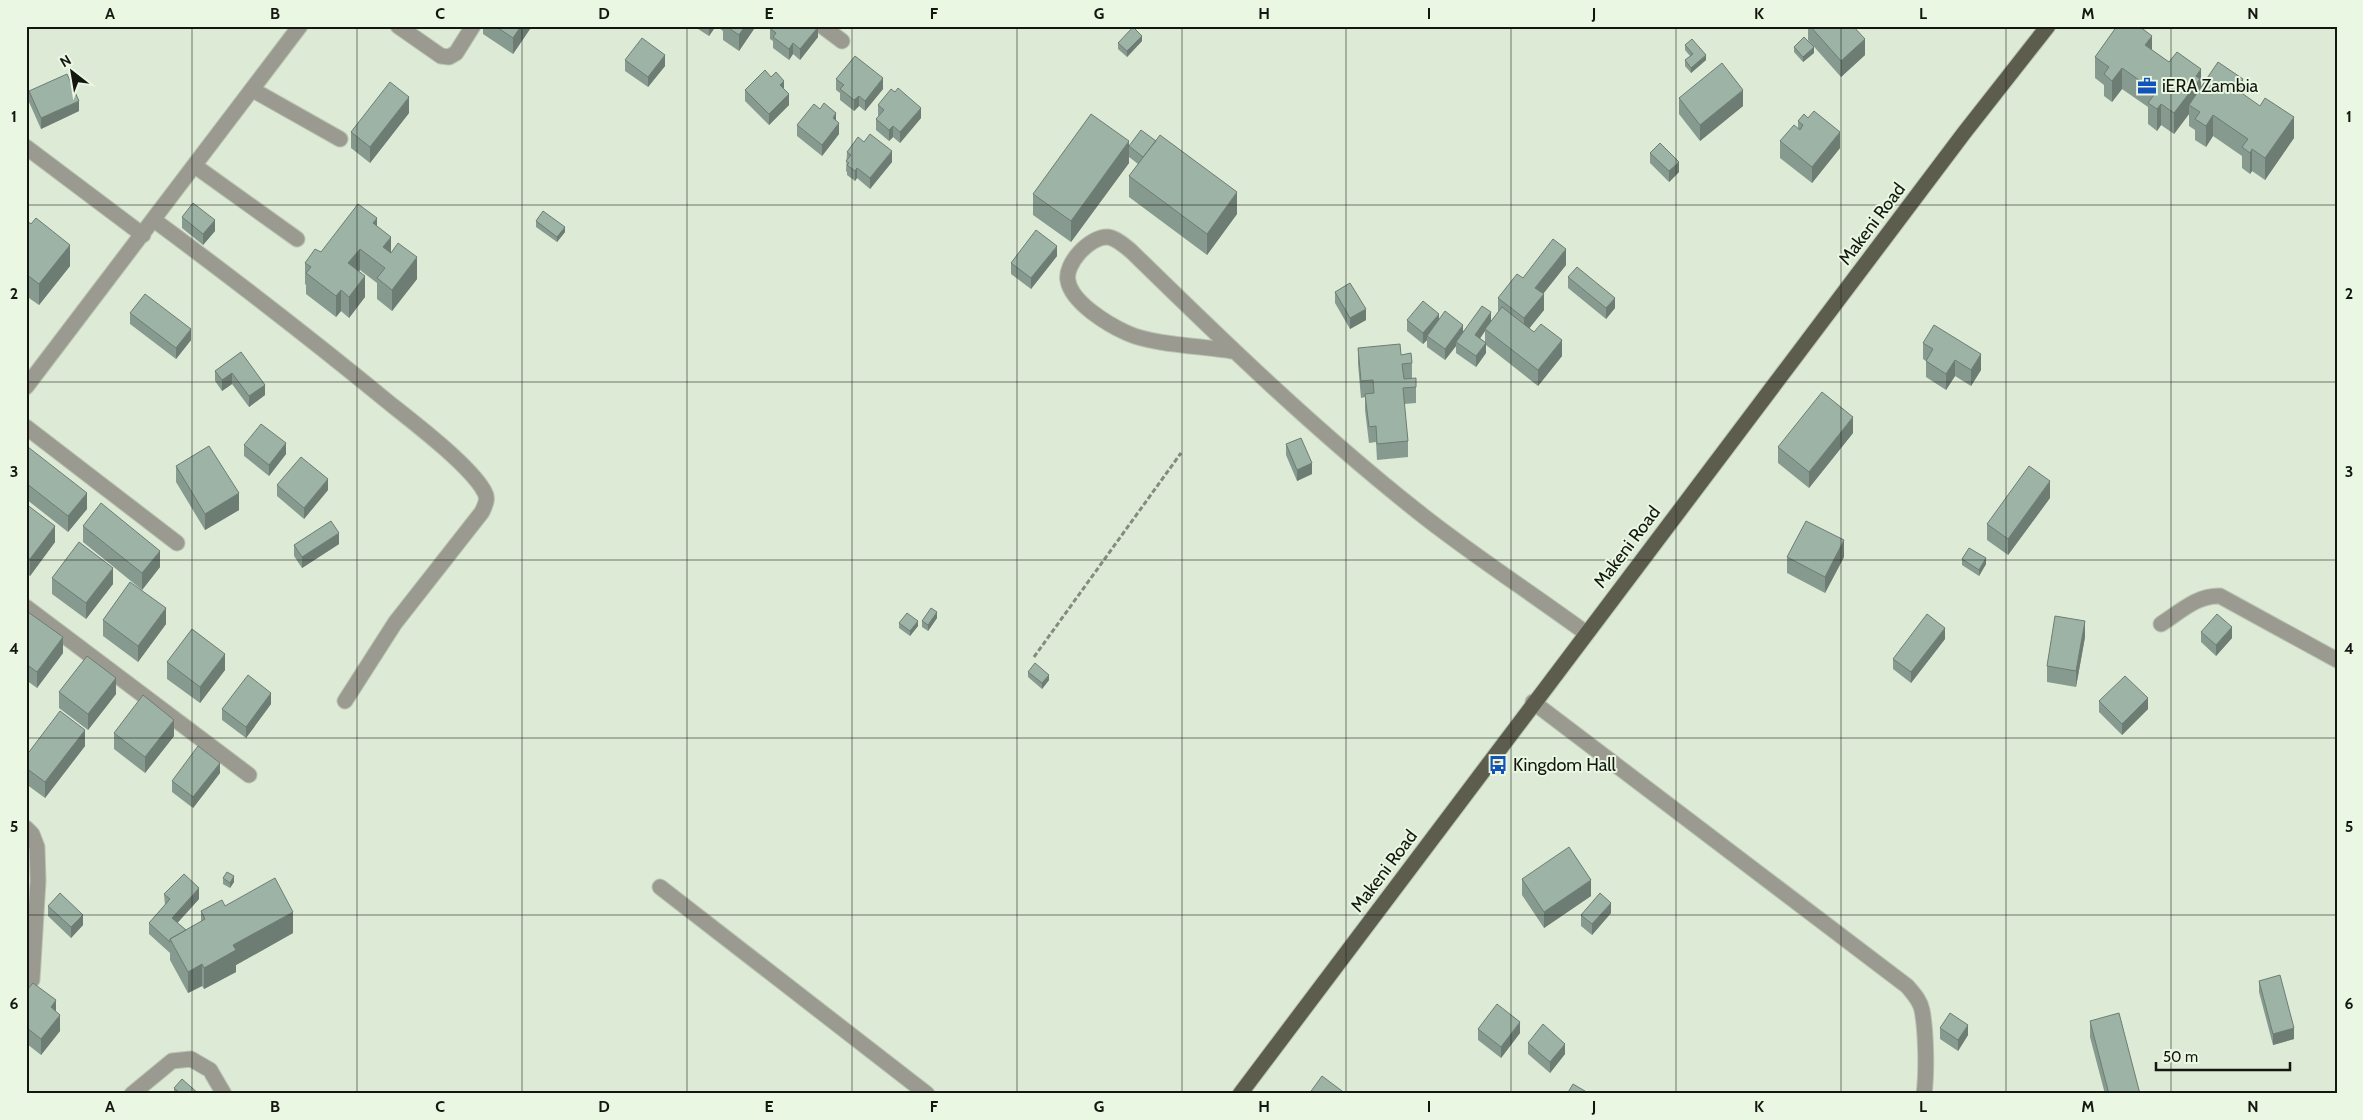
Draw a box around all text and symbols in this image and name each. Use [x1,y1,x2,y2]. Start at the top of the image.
text: A [105,4,115,23]
text: B [270,4,280,23]
text: C [435,4,445,23]
text: D [598,4,610,23]
text: E [764,4,774,23]
text: F [930,4,939,23]
text: G [1094,4,1104,23]
text: H [1258,4,1270,23]
text: I [1427,4,1431,23]
text: J [1591,4,1596,23]
text: K [1754,4,1764,23]
text: L [1919,4,1927,23]
text: M [2081,4,2095,23]
text: N [2247,4,2259,23]
north arrow [48,48,98,98]
text: N [56,51,74,71]
office icon: iERA Zambia [2136,75,2158,97]
place label: iERA Zambia [2162,75,2258,97]
text: 1 [11,107,17,126]
text: 1 [2346,107,2352,126]
street label: Makeni Road [1834,179,1910,269]
text: 2 [10,284,18,303]
text: 2 [2345,284,2353,303]
text: 3 [10,462,18,481]
text: 3 [2345,462,2353,481]
street label: Makeni Road [1589,502,1665,592]
text: 4 [9,639,19,658]
text: 4 [2344,639,2354,658]
bus stop icon: Kingdom Hall [1487,754,1509,776]
place label: Kingdom Hall [1513,754,1617,776]
text: 5 [10,817,18,836]
text: 5 [2345,817,2353,836]
street label: Makeni Road [1346,826,1422,916]
text: 6 [10,994,19,1013]
text: 6 [2345,994,2354,1013]
scale bar [2156,1040,2289,1072]
text: 50 m [2163,1048,2198,1066]
text: A [105,1097,115,1116]
text: B [270,1097,280,1116]
text: C [435,1097,445,1116]
text: D [598,1097,610,1116]
text: E [764,1097,774,1116]
text: F [930,1097,939,1116]
text: G [1094,1097,1104,1116]
text: H [1258,1097,1270,1116]
text: I [1427,1097,1431,1116]
text: J [1591,1097,1596,1116]
text: K [1754,1097,1764,1116]
text: L [1919,1097,1927,1116]
text: M [2081,1097,2095,1116]
text: N [2247,1097,2259,1116]

